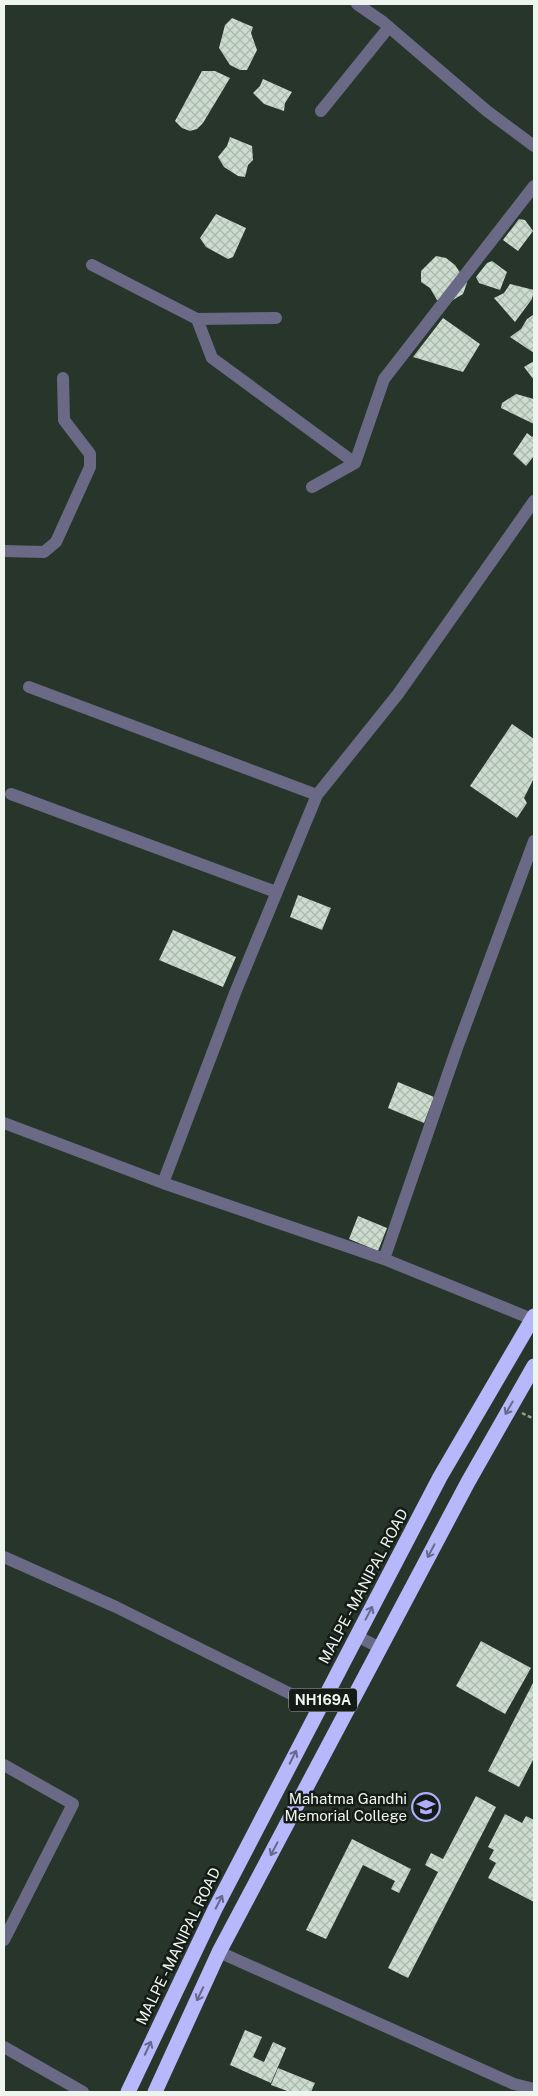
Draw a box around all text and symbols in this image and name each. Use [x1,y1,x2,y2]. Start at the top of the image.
one-way arrow [504,1400,514,1415]
street label: MALPE - MANIPAL ROAD [315,1506,411,1666]
one-way arrow [426,1543,436,1558]
one-way arrow [364,1606,374,1621]
road number: NH169A [289,1688,357,1712]
one-way arrow [288,1750,298,1765]
place label: Mahatma Gandhi Memorial College [284,1790,407,1824]
school or university icon: Mahatma Gandhi Memorial College [411,1792,441,1822]
one-way arrow [269,1841,278,1856]
street label: MALPE - MANIPAL ROAD [132,1865,224,2027]
one-way arrow [214,1894,224,1909]
one-way arrow [195,1986,204,2001]
one-way arrow [144,2041,154,2056]

